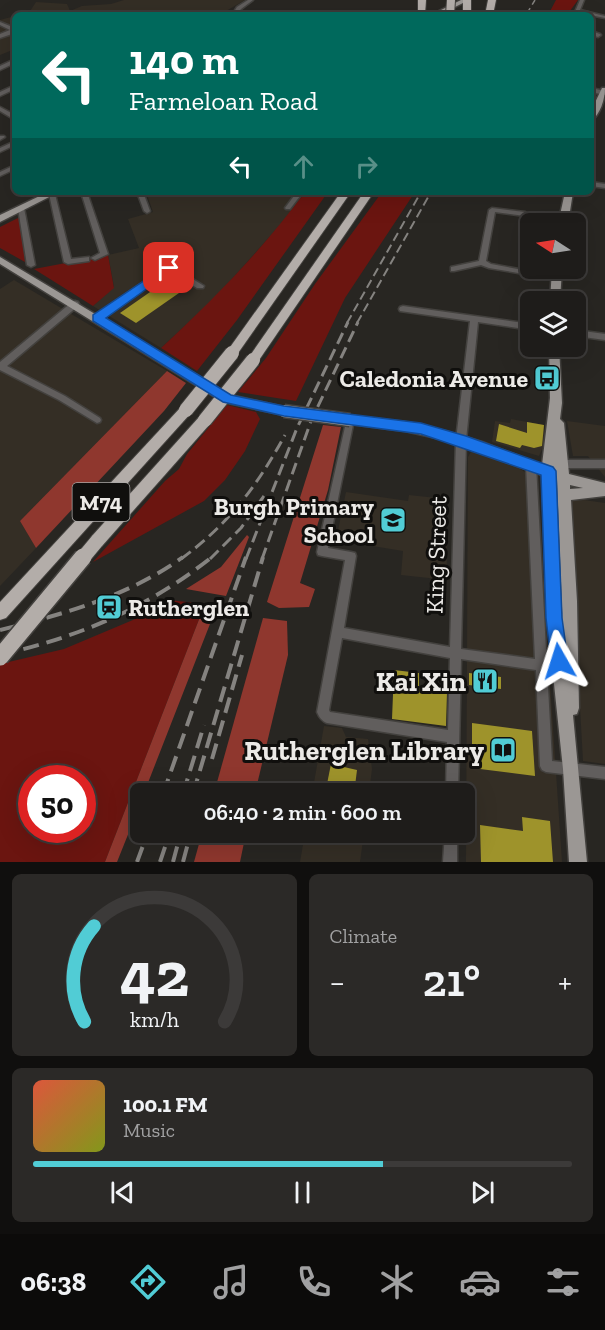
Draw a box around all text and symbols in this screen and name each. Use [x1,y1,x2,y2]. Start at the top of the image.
text: 140 m [129,34,239,85]
icon: left [30,36,108,114]
text: Farmeloan Road [129,85,318,117]
icon: left [224,150,257,183]
icon: ahead [287,150,320,183]
icon: right [350,150,383,183]
north arrow [520,213,586,279]
map controls [520,213,586,357]
pin [143,242,194,293]
icon: arrive [152,251,185,284]
button: layers [520,291,586,357]
bus stop icon: Caledonia Avenue [532,363,562,393]
place label: Caledonia Avenue [339,364,528,393]
road number: M74 [72,483,130,521]
place label: Burgh Primary School [214,492,374,549]
street label: King Street [419,496,453,614]
school or university icon: Burgh Primary School [378,505,408,535]
station icon: Rutherglen [94,592,124,622]
place label: Rutherglen [128,593,249,622]
position arrow [527,629,591,693]
place label: Kai Xin [376,665,466,698]
restaurant icon: Kai Xin [470,666,500,696]
place label: Rutherglen Library [244,734,484,767]
library icon: Rutherglen Library [488,735,518,765]
speed limit sign: 50 [18,765,96,843]
text: 06:40 · 2 min · 600 m [204,799,401,826]
text: Climate [330,924,397,948]
text: 42 [120,937,189,1012]
text: 21° [423,954,480,1008]
text: − [330,962,345,1001]
text: + [558,962,572,1001]
text: km/h [130,1007,179,1032]
text: 100.1 FM [123,1091,208,1118]
text: Music [123,1118,175,1142]
icon: previous [106,1176,139,1209]
icon: pause [286,1176,319,1209]
icon: next [466,1176,499,1209]
icon: directions [127,1261,169,1303]
icon: music [210,1261,252,1303]
icon: phone [293,1261,335,1303]
icon: climate [376,1261,418,1303]
icon: car [459,1261,501,1303]
icon: filters [542,1261,584,1303]
text: 06:38 [21,1266,86,1298]

